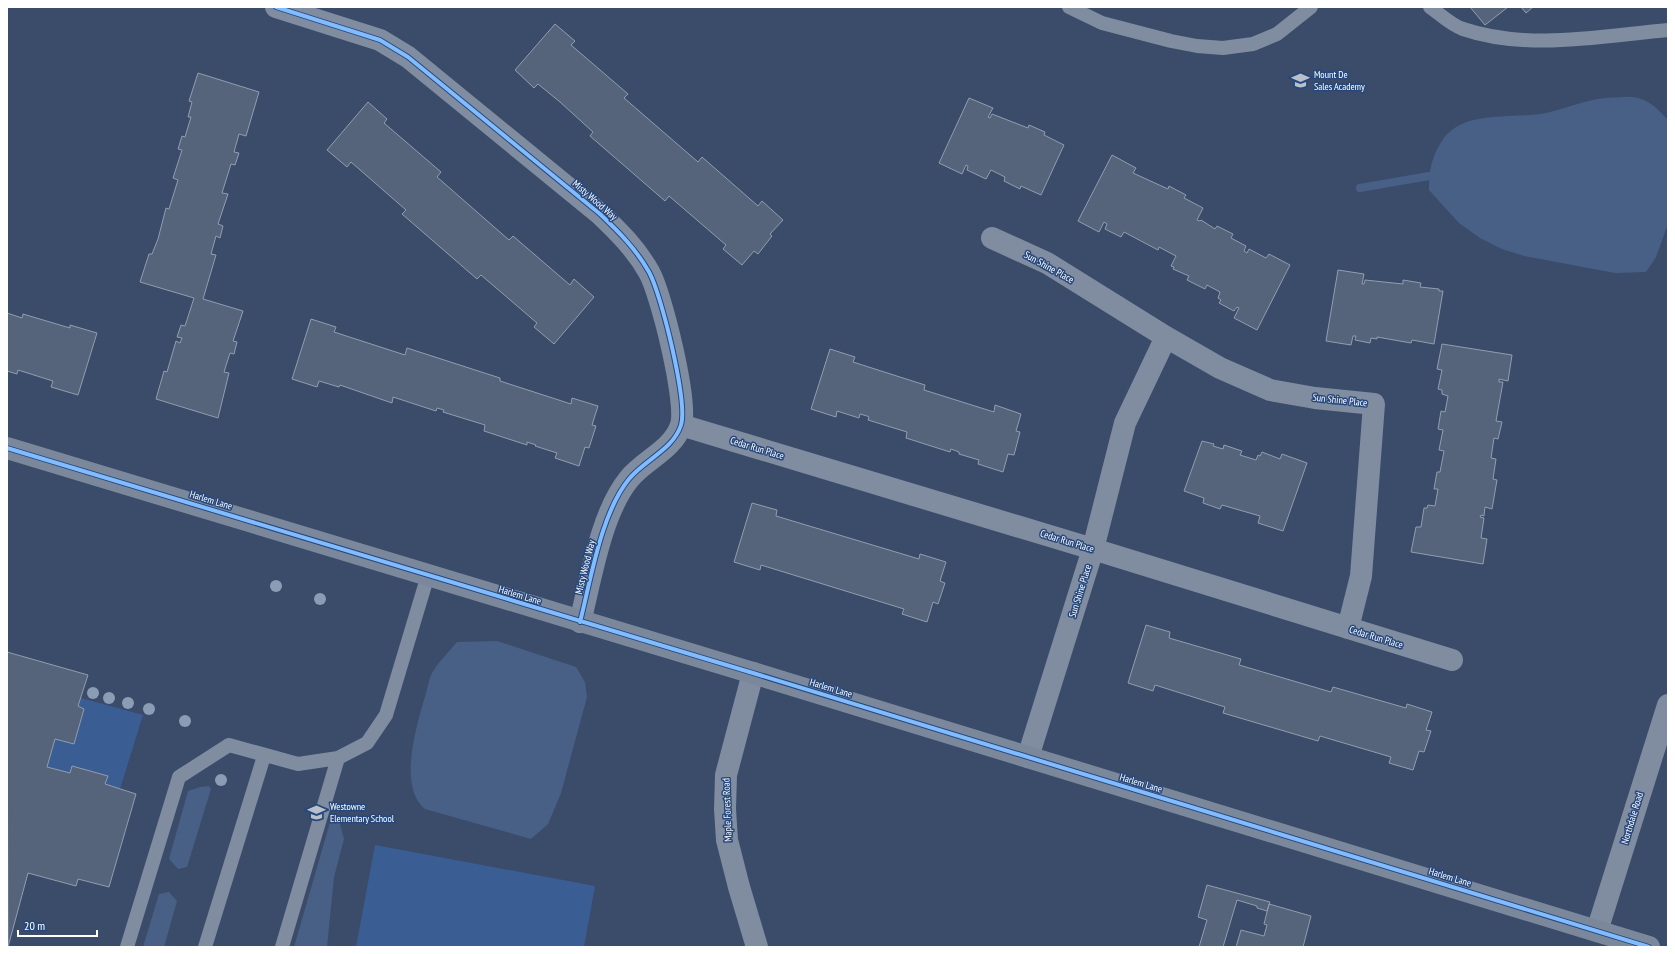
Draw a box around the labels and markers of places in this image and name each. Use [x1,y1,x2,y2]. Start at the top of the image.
place label: Mount De Sales Academy [1314,68,1365,93]
school or university icon: Mount De Sales Academy [1291,70,1311,90]
place label: Westowne Elementary School [330,800,395,825]
school or university icon: Westowne Elementary School [307,802,327,822]

